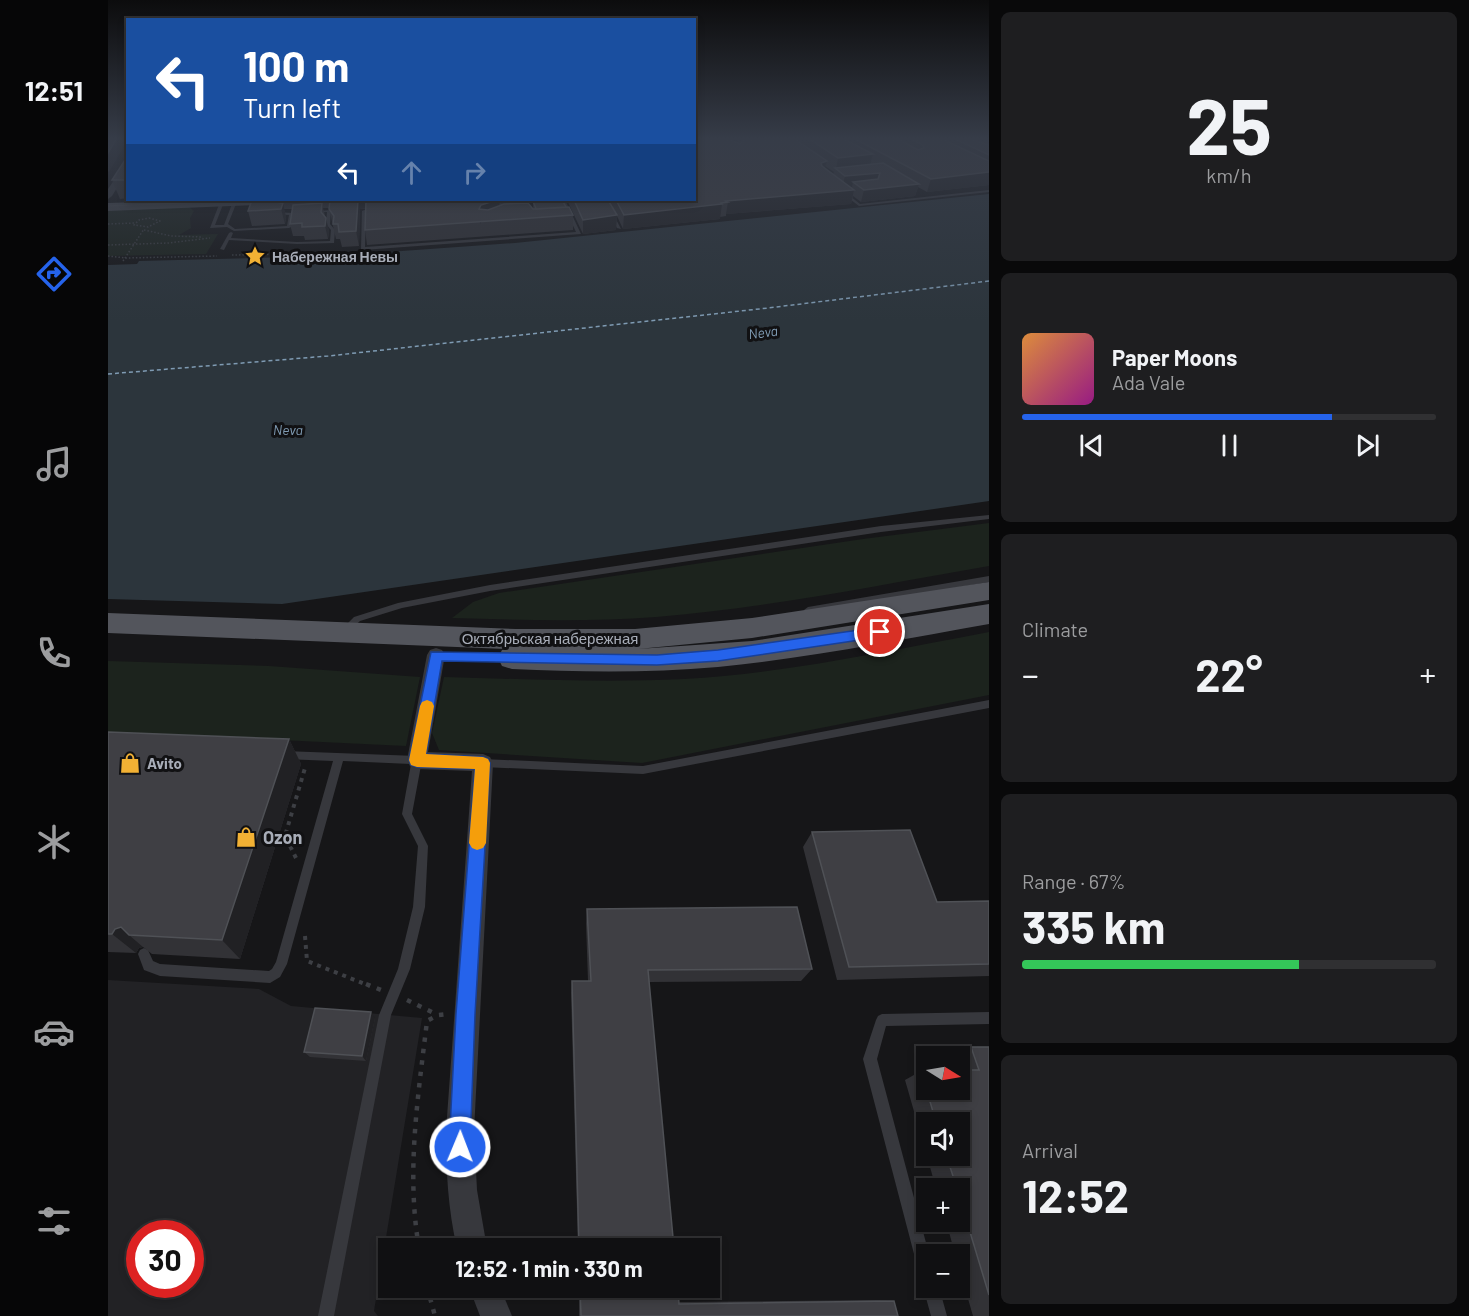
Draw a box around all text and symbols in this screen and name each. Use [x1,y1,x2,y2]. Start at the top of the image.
text: 100 m [243,40,349,90]
icon: left [144,42,222,120]
text: 12:51 [25,74,83,106]
text: 25 [1186,77,1272,171]
text: Turn left [243,91,341,123]
icon: left [332,156,365,189]
icon: ahead [395,156,428,189]
icon: right [458,156,491,189]
text: km/h [1206,163,1252,187]
place icon: Набережная Невы [243,244,267,268]
place label: Набережная Невы [272,248,398,265]
icon: directions [33,253,75,295]
water label: Neva [747,322,779,342]
text: Paper Moons [1112,344,1237,370]
text: Ada Vale [1112,370,1185,394]
water label: Neva [273,421,303,438]
icon: previous [1075,429,1108,462]
icon: pause [1213,429,1246,462]
icon: next [1351,429,1384,462]
icon: music [33,443,75,485]
pin [854,606,905,657]
icon: arrive [863,615,896,648]
text: Climate [1022,617,1088,641]
street label: Октябрьская набережная [462,629,638,647]
icon: phone [33,632,75,674]
text: 22° [1195,647,1263,701]
text: − [1022,654,1039,694]
text: + [1419,654,1436,694]
shop icon: Avito [118,751,142,775]
place label: Avito [147,754,182,772]
icon: climate [33,821,75,863]
shop icon: Ozon [234,825,258,849]
place label: Ozon [263,826,302,848]
text: Range · 67% [1022,869,1126,893]
text: 335 km [1022,899,1165,953]
icon: car [33,1011,75,1053]
north arrow [916,1046,970,1100]
map controls [916,1046,970,1298]
button: sound [916,1112,970,1166]
position arrow [428,1115,492,1179]
text: Arrival [1022,1138,1078,1162]
text: 12:52 [1022,1168,1129,1222]
button: + [916,1178,970,1232]
icon: filters [33,1200,75,1242]
speed limit sign: 30 [126,1220,204,1298]
button: − [916,1244,970,1298]
text: 12:52 · 1 min · 330 m [455,1255,643,1281]

